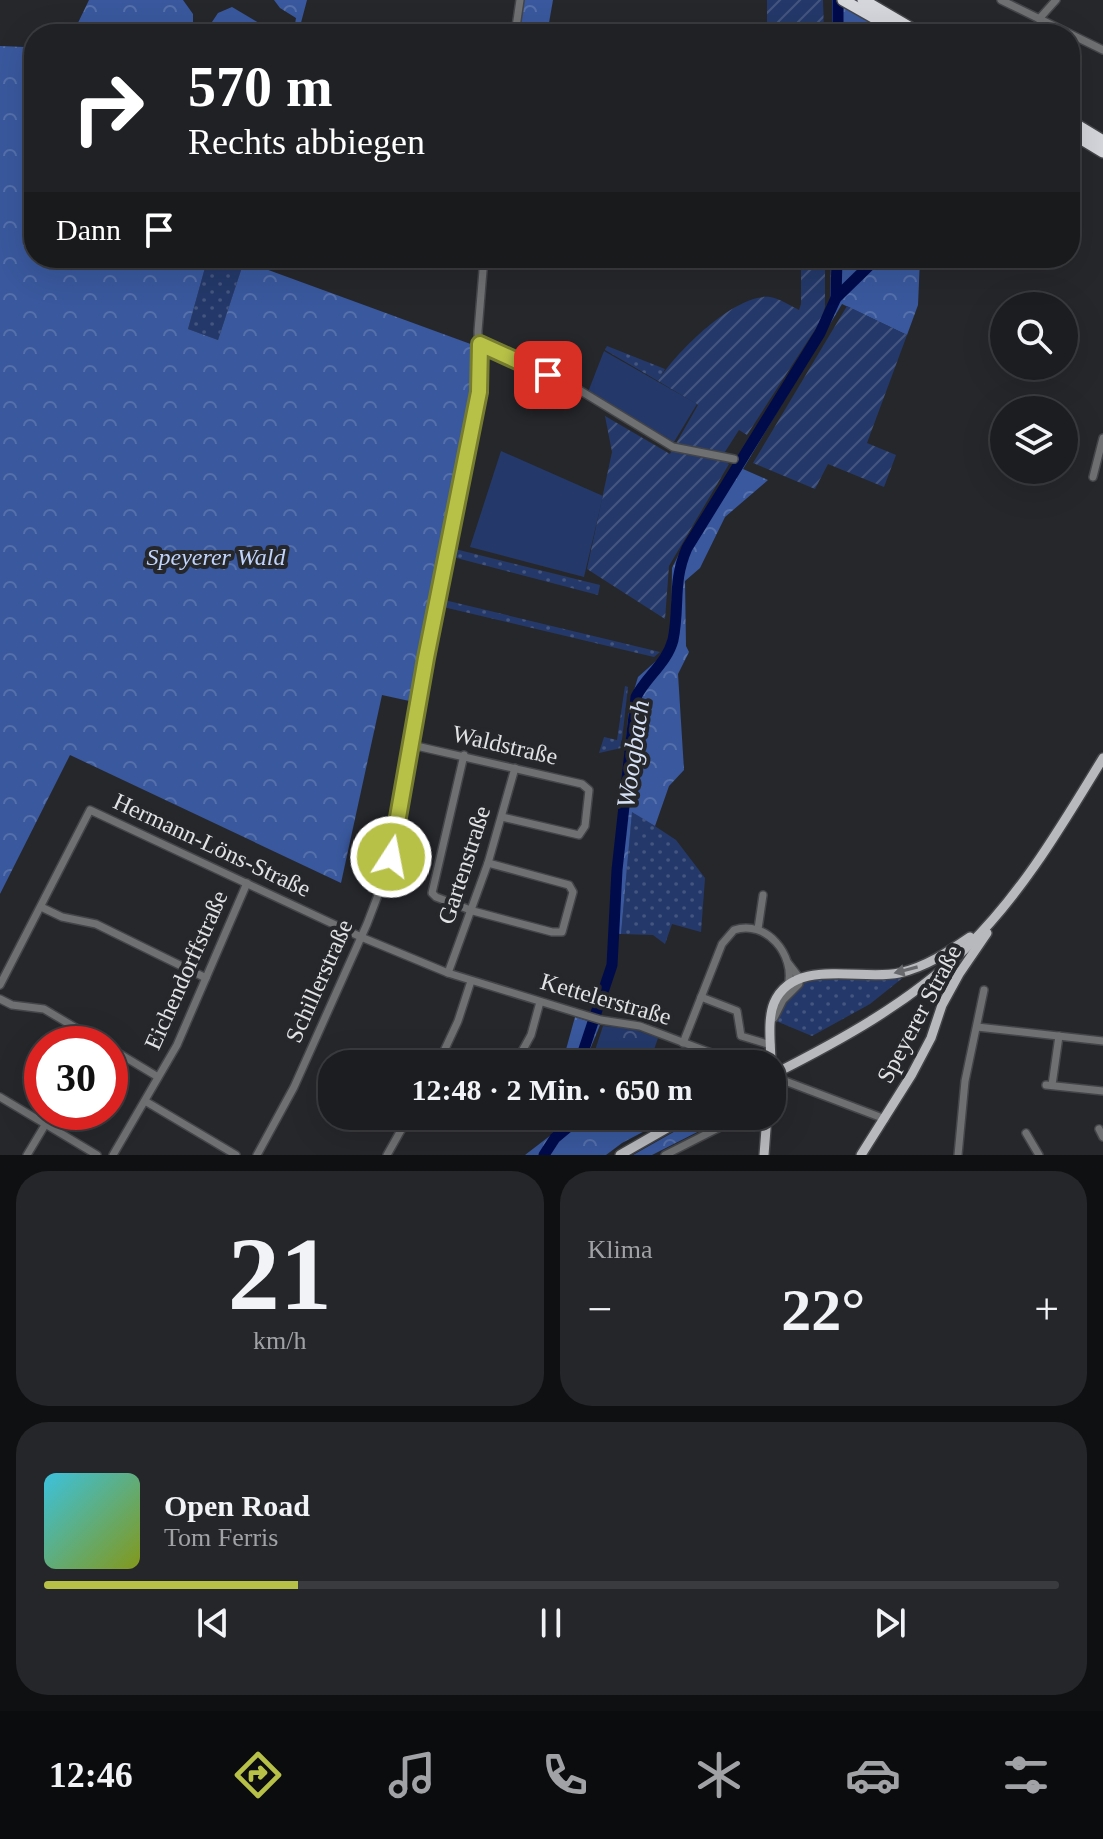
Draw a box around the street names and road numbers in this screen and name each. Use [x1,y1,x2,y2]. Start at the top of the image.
street label: Waldstraße [450,720,560,770]
street label: Hermann-Löns-Straße [109,788,315,902]
street label: Gartenstraße [433,803,495,927]
street label: Eichendorffstraße [139,886,233,1054]
street label: Schillerstraße [280,915,358,1047]
street label: Speyerer Straße [872,941,966,1087]
street label: Kettelerstraße [538,968,674,1030]

